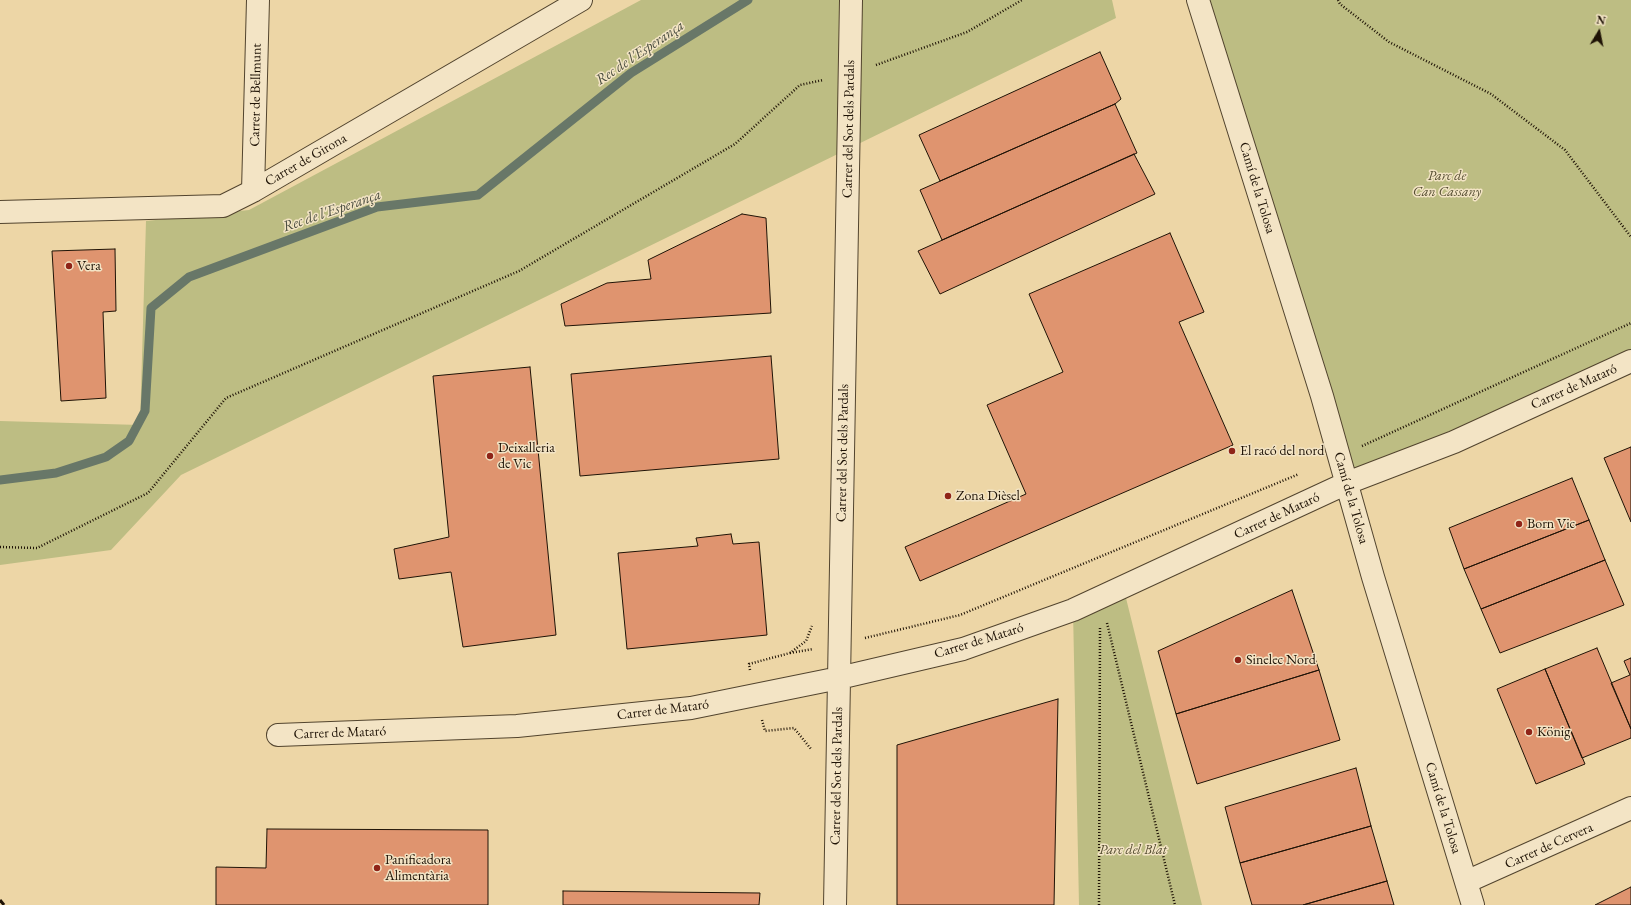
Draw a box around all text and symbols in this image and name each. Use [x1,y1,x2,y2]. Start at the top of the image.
north arrow [1579,12,1619,52]
text: N [1595,13,1607,28]
water label: Rec de l'Esperança [592,17,688,89]
street label: Carrer de Bellmunt [247,43,265,147]
street label: Carrer del Sot dels Pardals [839,60,859,198]
street label: Carrer de Girona [262,130,350,190]
street label: Camí de la Tolosa [1235,140,1279,236]
park label: Parc de Can Cassany [1413,168,1481,200]
water label: Rec de l'Esperança [280,186,384,236]
place label: Vera [77,258,101,274]
marker: Vera [64,261,74,271]
street label: Carrer de Mataró [1528,360,1620,414]
street label: Carrer del Sot dels Pardals [833,384,853,522]
place label: Deixalleria de Vic [498,440,555,472]
place label: El racó del nord [1240,443,1324,459]
marker: El racó del nord [1227,446,1237,456]
street label: Camí de la Tolosa [1330,450,1372,546]
marker: Deixalleria de Vic [485,451,495,461]
place label: Zona Dièsel [956,488,1020,504]
street label: Carrer de Mataró [1231,489,1323,543]
marker: Zona Dièsel [943,491,953,501]
place label: Born Vic [1527,516,1575,532]
marker: Born Vic [1514,519,1524,529]
street label: Carrer de Mataró [932,619,1026,663]
place label: Sinelec Nord [1246,652,1316,668]
marker: Sinelec Nord [1233,655,1243,665]
street label: Carrer de Mataró [616,696,710,724]
street label: Carrer del Sot dels Pardals [827,707,847,845]
street label: Carrer de Mataró [293,723,387,743]
place label: König [1537,724,1570,740]
marker: König [1524,727,1534,737]
street label: Camí de la Tolosa [1421,760,1465,856]
street label: Carrer de Cervera [1502,819,1596,873]
park label: Parc del Blat [1099,842,1167,858]
place label: Panificadora Alimentària [385,852,451,884]
marker: Panificadora Alimentària [372,863,382,873]

